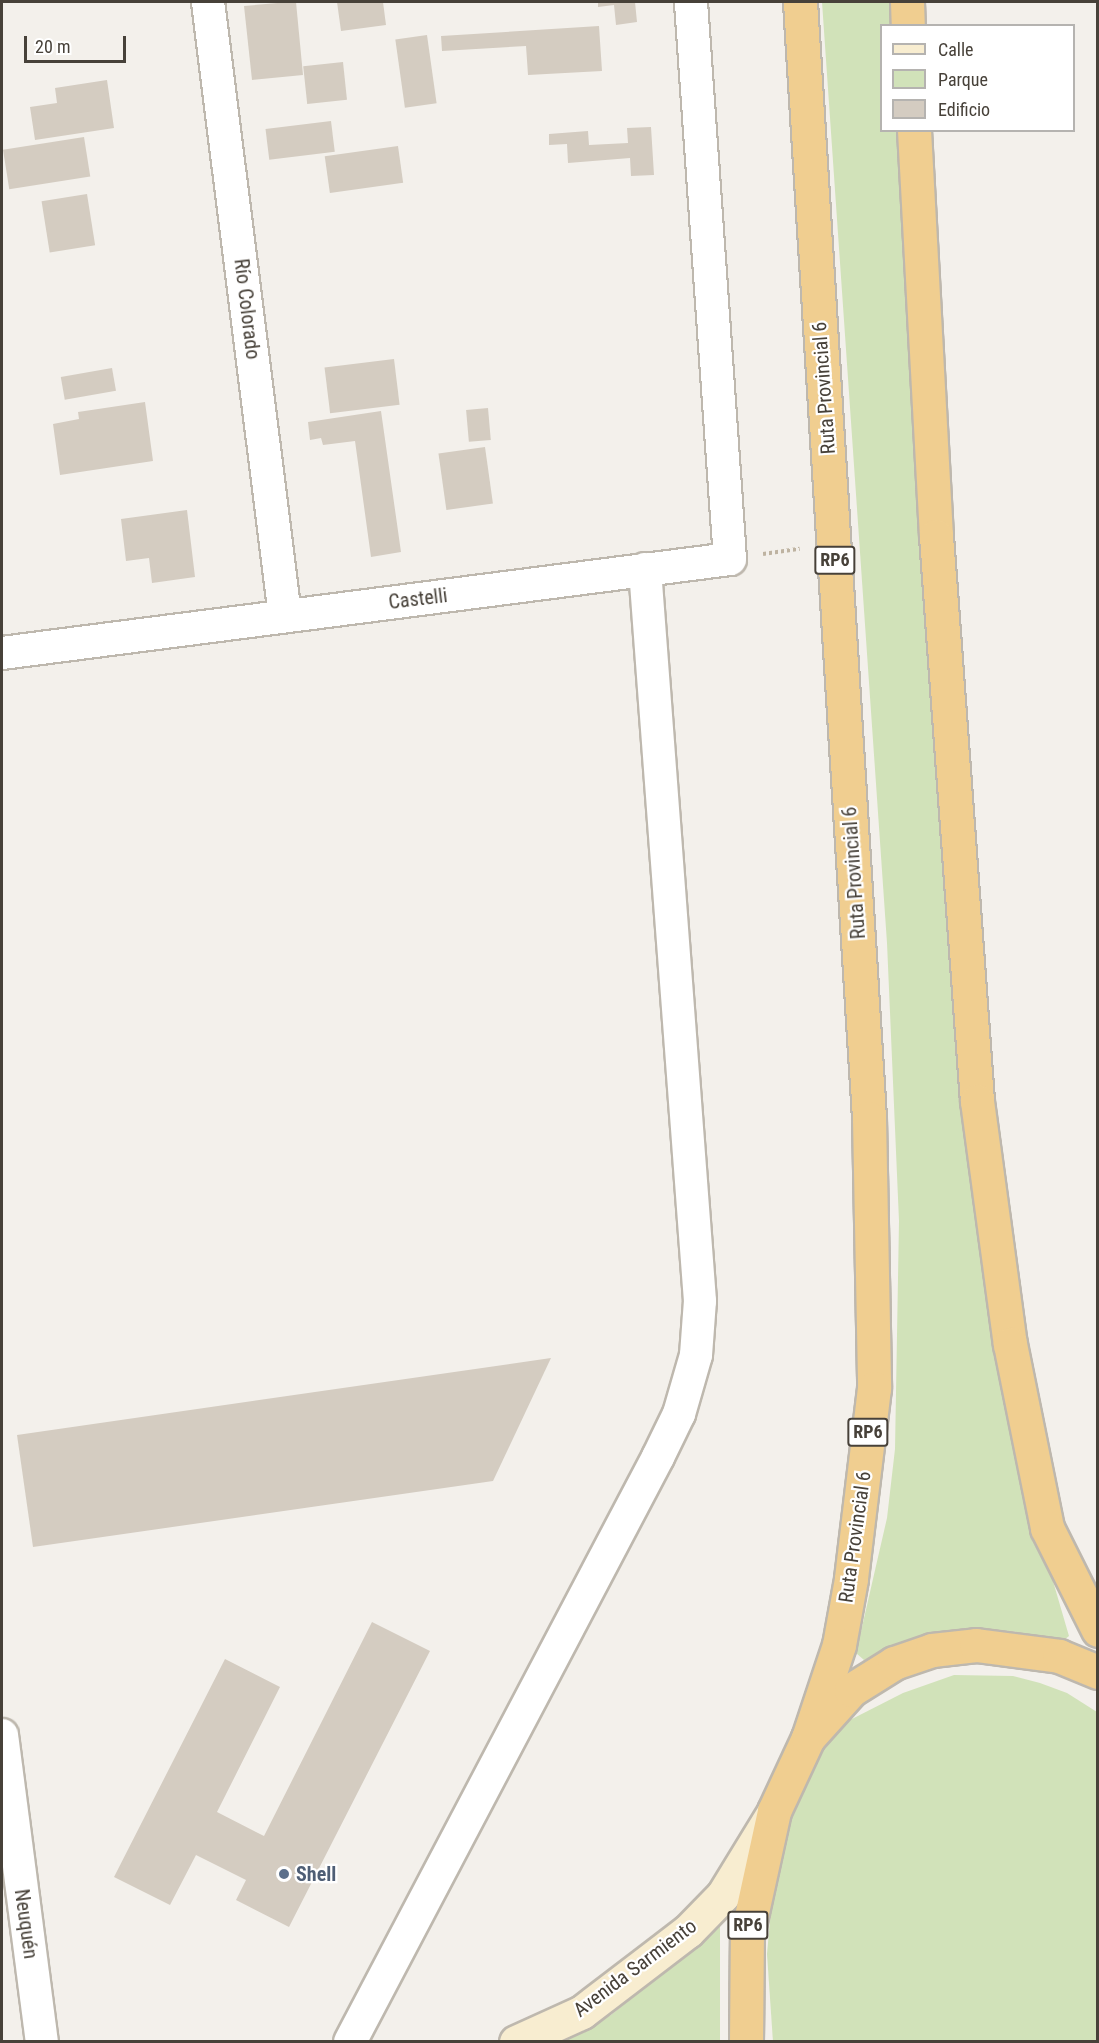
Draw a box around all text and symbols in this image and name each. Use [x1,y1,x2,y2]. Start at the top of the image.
scale bar [27,24,129,62]
legend [880,24,1075,132]
text: 20 m [35,36,70,57]
text: Calle [938,39,974,60]
text: Parque [938,69,988,90]
text: Edificio [938,99,990,120]
street label: Río Colorado [229,257,265,361]
street label: Ruta Provincial 6 [807,321,841,455]
road number: RP6 [814,545,856,575]
street label: Castelli [387,583,449,615]
street label: Ruta Provincial 6 [837,806,871,940]
road number: RP6 [847,1417,889,1447]
street label: Ruta Provincial 6 [834,1470,876,1604]
place label: Shell [296,1862,336,1886]
marker: Shell [277,1867,291,1881]
street label: Neuquén [9,1888,43,1960]
road number: RP6 [727,1910,769,1940]
street label: Avenida Sarmiento [569,1914,701,2022]

